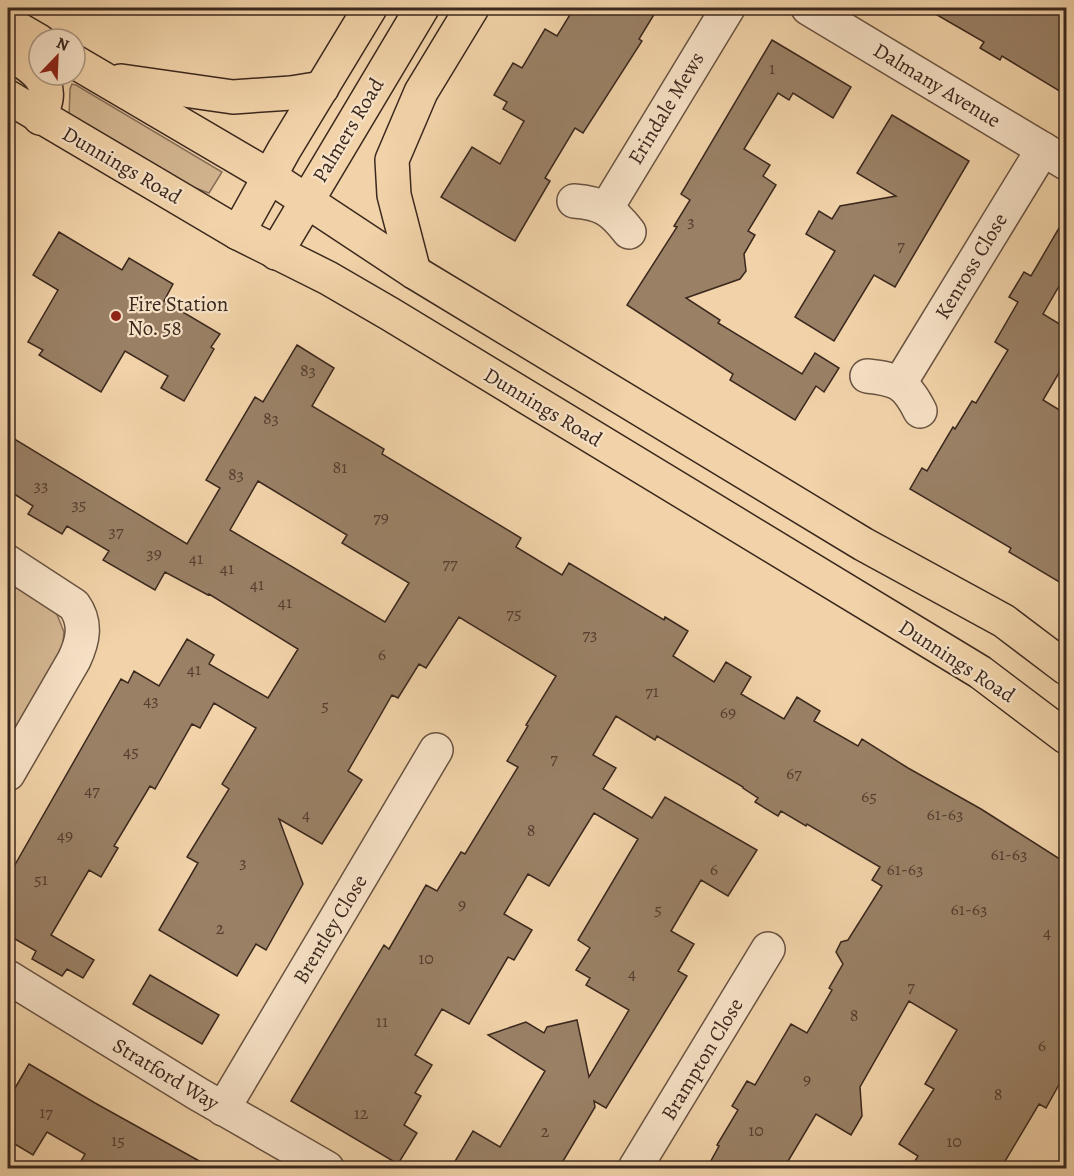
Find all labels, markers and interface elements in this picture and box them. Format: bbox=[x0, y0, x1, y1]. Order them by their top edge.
north arrow bbox=[27, 27, 87, 87]
text: N bbox=[53, 32, 72, 57]
street label: Dalmany Avenue bbox=[868, 36, 1006, 134]
street label: Erindale Mews bbox=[621, 46, 711, 170]
house number: 1 bbox=[769, 56, 775, 80]
street label: Palmers Road bbox=[306, 72, 391, 187]
street label: Dunnings Road bbox=[57, 120, 187, 211]
street label: Kenross Close bbox=[928, 208, 1014, 324]
house number: 3 bbox=[687, 209, 695, 233]
house number: 7 bbox=[897, 233, 905, 257]
place label: Fire Station No. 58 bbox=[128, 290, 228, 342]
marker: Fire Station No. 58 bbox=[109, 309, 123, 323]
house number: 83 bbox=[300, 358, 316, 382]
street label: Dunnings Road bbox=[479, 361, 608, 454]
house number: 83 bbox=[263, 406, 279, 430]
house number: 81 bbox=[333, 455, 347, 479]
house number: 83 bbox=[228, 462, 244, 486]
house number: 33 bbox=[34, 473, 48, 497]
house number: 35 bbox=[71, 492, 87, 516]
house number: 79 bbox=[373, 505, 389, 529]
house number: 37 bbox=[108, 519, 124, 543]
house number: 39 bbox=[146, 541, 162, 565]
house number: 41 bbox=[189, 546, 203, 570]
house number: 77 bbox=[442, 551, 458, 575]
house number: 41 bbox=[220, 556, 234, 580]
house number: 41 bbox=[250, 572, 264, 596]
house number: 41 bbox=[278, 590, 292, 614]
house number: 75 bbox=[506, 601, 522, 625]
street label: Dunnings Road bbox=[893, 613, 1021, 709]
house number: 73 bbox=[582, 622, 598, 646]
house number: 6 bbox=[378, 642, 386, 666]
house number: 41 bbox=[187, 657, 201, 681]
house number: 71 bbox=[645, 679, 659, 703]
house number: 43 bbox=[143, 688, 159, 712]
house number: 5 bbox=[321, 693, 329, 717]
house number: 69 bbox=[720, 700, 736, 724]
house number: 45 bbox=[123, 739, 139, 763]
house number: 7 bbox=[550, 746, 558, 770]
house number: 67 bbox=[786, 761, 802, 785]
house number: 47 bbox=[84, 778, 100, 802]
house number: 65 bbox=[861, 784, 877, 808]
house number: 4 bbox=[302, 802, 310, 826]
house number: 61-63 bbox=[926, 802, 964, 826]
house number: 8 bbox=[527, 818, 535, 842]
house number: 49 bbox=[57, 823, 73, 847]
house number: 61-63 bbox=[990, 842, 1028, 866]
house number: 3 bbox=[239, 850, 247, 874]
house number: 6 bbox=[710, 857, 718, 881]
house number: 61-63 bbox=[886, 857, 924, 881]
house number: 51 bbox=[34, 867, 48, 891]
street label: Brentley Close bbox=[286, 869, 374, 989]
house number: 9 bbox=[458, 892, 466, 916]
house number: 5 bbox=[654, 897, 662, 921]
house number: 61-63 bbox=[950, 897, 988, 921]
house number: 2 bbox=[216, 916, 225, 940]
house number: 4 bbox=[1043, 920, 1051, 944]
house number: 10 bbox=[418, 946, 434, 970]
house number: 4 bbox=[628, 961, 636, 985]
house number: 7 bbox=[907, 974, 915, 998]
street label: Brampton Close bbox=[654, 993, 750, 1125]
house number: 8 bbox=[850, 1003, 858, 1027]
house number: 11 bbox=[376, 1009, 388, 1033]
street label: Stratford Way bbox=[108, 1031, 225, 1117]
house number: 6 bbox=[1038, 1033, 1046, 1057]
house number: 9 bbox=[803, 1067, 811, 1091]
house number: 8 bbox=[994, 1082, 1002, 1106]
house number: 17 bbox=[39, 1100, 53, 1124]
house number: 12 bbox=[354, 1101, 369, 1125]
house number: 10 bbox=[748, 1118, 764, 1142]
house number: 2 bbox=[541, 1119, 550, 1143]
house number: 15 bbox=[111, 1128, 125, 1152]
house number: 10 bbox=[946, 1129, 962, 1153]

